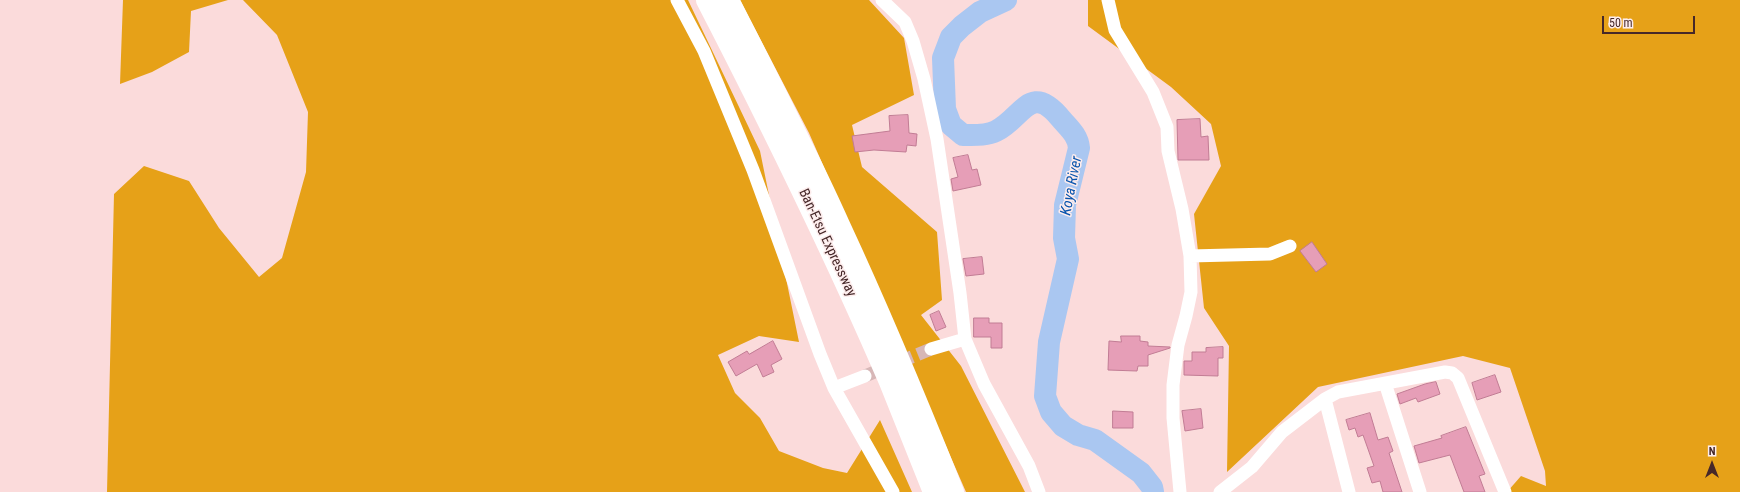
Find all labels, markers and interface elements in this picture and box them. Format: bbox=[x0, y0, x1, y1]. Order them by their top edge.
scale bar bbox=[1604, 8, 1697, 34]
text: 50 m bbox=[1609, 16, 1633, 30]
water label: Koya River bbox=[1057, 155, 1087, 217]
street label: Ban-Etsu Expressway bbox=[795, 186, 859, 300]
north arrow bbox=[1692, 444, 1732, 484]
text: N bbox=[1709, 445, 1715, 458]

